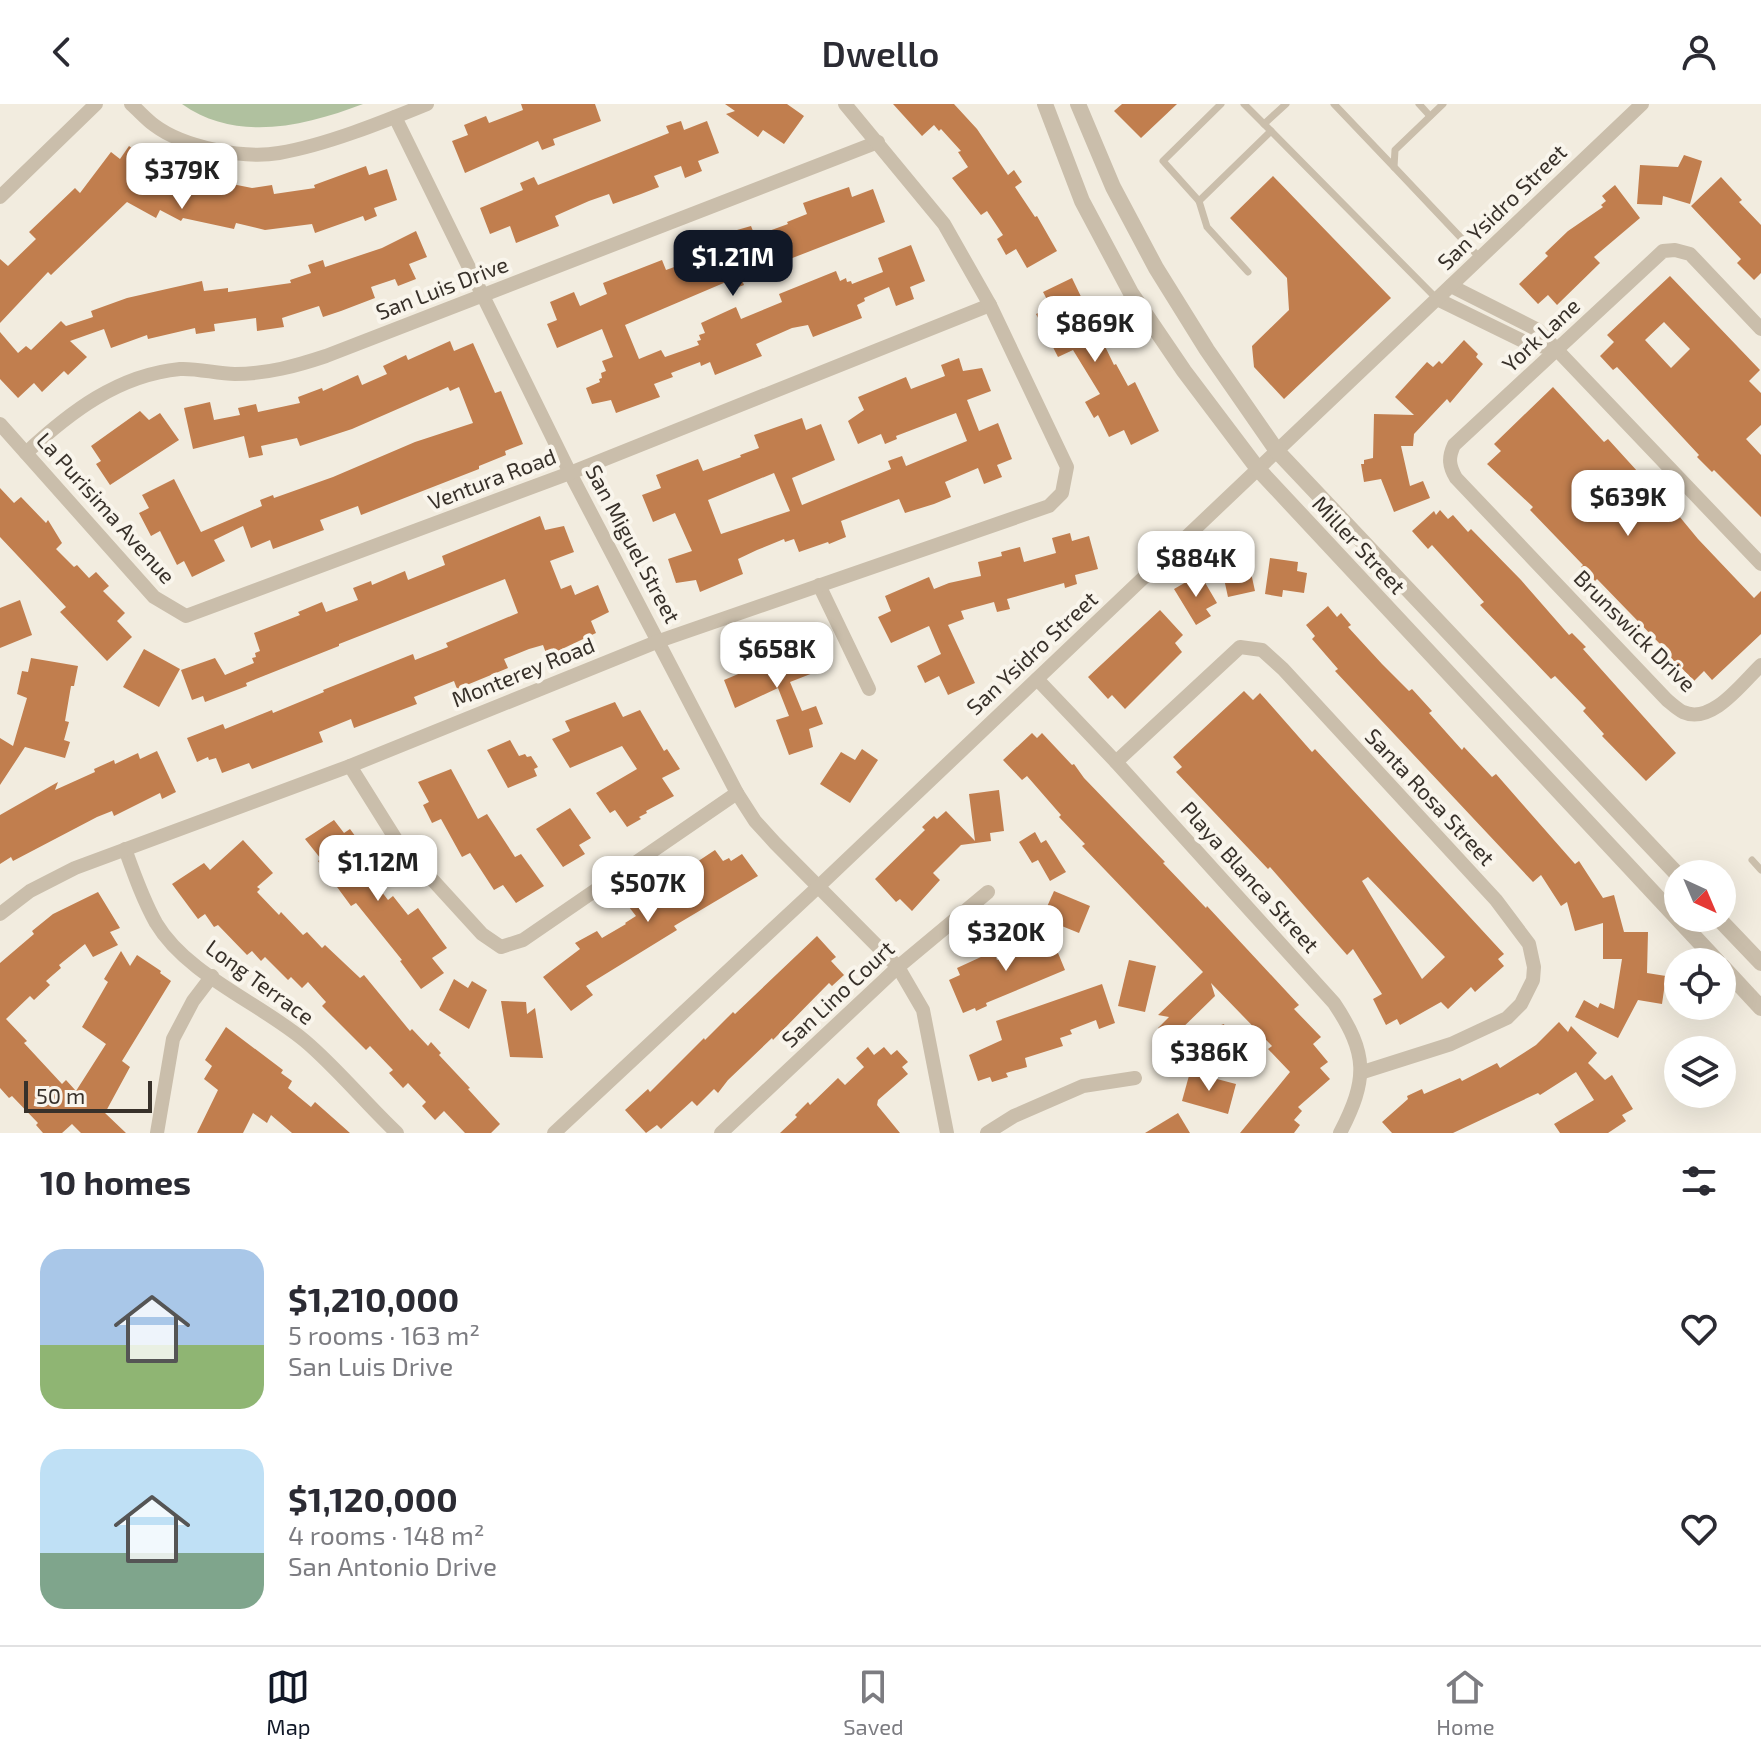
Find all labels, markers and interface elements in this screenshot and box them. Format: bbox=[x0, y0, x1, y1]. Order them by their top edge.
icon: back bbox=[40, 30, 84, 74]
icon: person bbox=[1677, 30, 1721, 74]
text: Dwello bbox=[822, 31, 939, 74]
street label: San Ysidro Street bbox=[1431, 138, 1571, 274]
pin: $379K bbox=[126, 143, 238, 211]
text: $379K bbox=[144, 153, 220, 184]
pin: $1.21M bbox=[668, 230, 798, 298]
text: $1.21M bbox=[692, 240, 774, 271]
street label: San Luis Drive bbox=[372, 250, 512, 324]
street label: York Lane bbox=[1496, 292, 1584, 377]
pin: $869K bbox=[1039, 296, 1151, 364]
text: $869K bbox=[1056, 306, 1134, 337]
street label: La Purisima Avenue bbox=[32, 426, 181, 588]
street label: Ventura Road bbox=[424, 442, 559, 514]
street label: San Miguel Street bbox=[581, 460, 687, 627]
pin: $639K bbox=[1572, 470, 1684, 538]
text: $639K bbox=[1590, 480, 1667, 511]
street label: Miller Street bbox=[1308, 490, 1412, 599]
pin: $884K bbox=[1140, 531, 1252, 599]
text: $884K bbox=[1156, 541, 1236, 572]
street label: Brunswick Drive bbox=[1569, 564, 1702, 697]
street label: San Ysidro Street bbox=[961, 585, 1102, 719]
pin: $658K bbox=[721, 622, 833, 690]
street label: Monterey Road bbox=[447, 631, 598, 712]
text: $658K bbox=[738, 632, 816, 663]
street label: Santa Rosa Street bbox=[1361, 722, 1501, 870]
street label: Playa Blanca Street bbox=[1176, 796, 1325, 957]
pin: $1.12M bbox=[313, 835, 443, 903]
text: $1.12M bbox=[337, 845, 419, 876]
pin: $507K bbox=[592, 856, 704, 924]
north arrow bbox=[1664, 860, 1736, 932]
map controls bbox=[1664, 860, 1736, 1108]
text: $507K bbox=[610, 866, 686, 897]
pin: $320K bbox=[950, 905, 1062, 973]
text: $320K bbox=[967, 915, 1045, 946]
street label: Long Terrace bbox=[201, 933, 320, 1029]
street label: San Lino Court bbox=[776, 935, 899, 1052]
button: locate bbox=[1664, 948, 1736, 1020]
pin: $386K bbox=[1153, 1025, 1265, 1093]
text: $386K bbox=[1170, 1035, 1248, 1066]
button: layers bbox=[1664, 1036, 1736, 1108]
scale bar bbox=[24, 1077, 152, 1113]
text: 50 m bbox=[36, 1082, 85, 1108]
icon: filters bbox=[1677, 1159, 1721, 1203]
text: 10 homes bbox=[40, 1161, 191, 1202]
text: $1,210,000 bbox=[288, 1278, 459, 1319]
icon: home bbox=[104, 1281, 200, 1377]
icon: heart bbox=[1677, 1307, 1721, 1351]
text: 5 rooms · 163 m² bbox=[288, 1319, 480, 1350]
text: San Luis Drive bbox=[288, 1350, 453, 1381]
text: $1,120,000 bbox=[288, 1478, 458, 1519]
icon: home bbox=[104, 1481, 200, 1577]
icon: heart bbox=[1677, 1507, 1721, 1551]
text: 4 rooms · 148 m² bbox=[288, 1519, 485, 1550]
text: San Antonio Drive bbox=[288, 1550, 497, 1581]
tab: Map bbox=[266, 1665, 311, 1739]
tab: Saved bbox=[843, 1665, 904, 1739]
tab: Home bbox=[1436, 1665, 1495, 1739]

